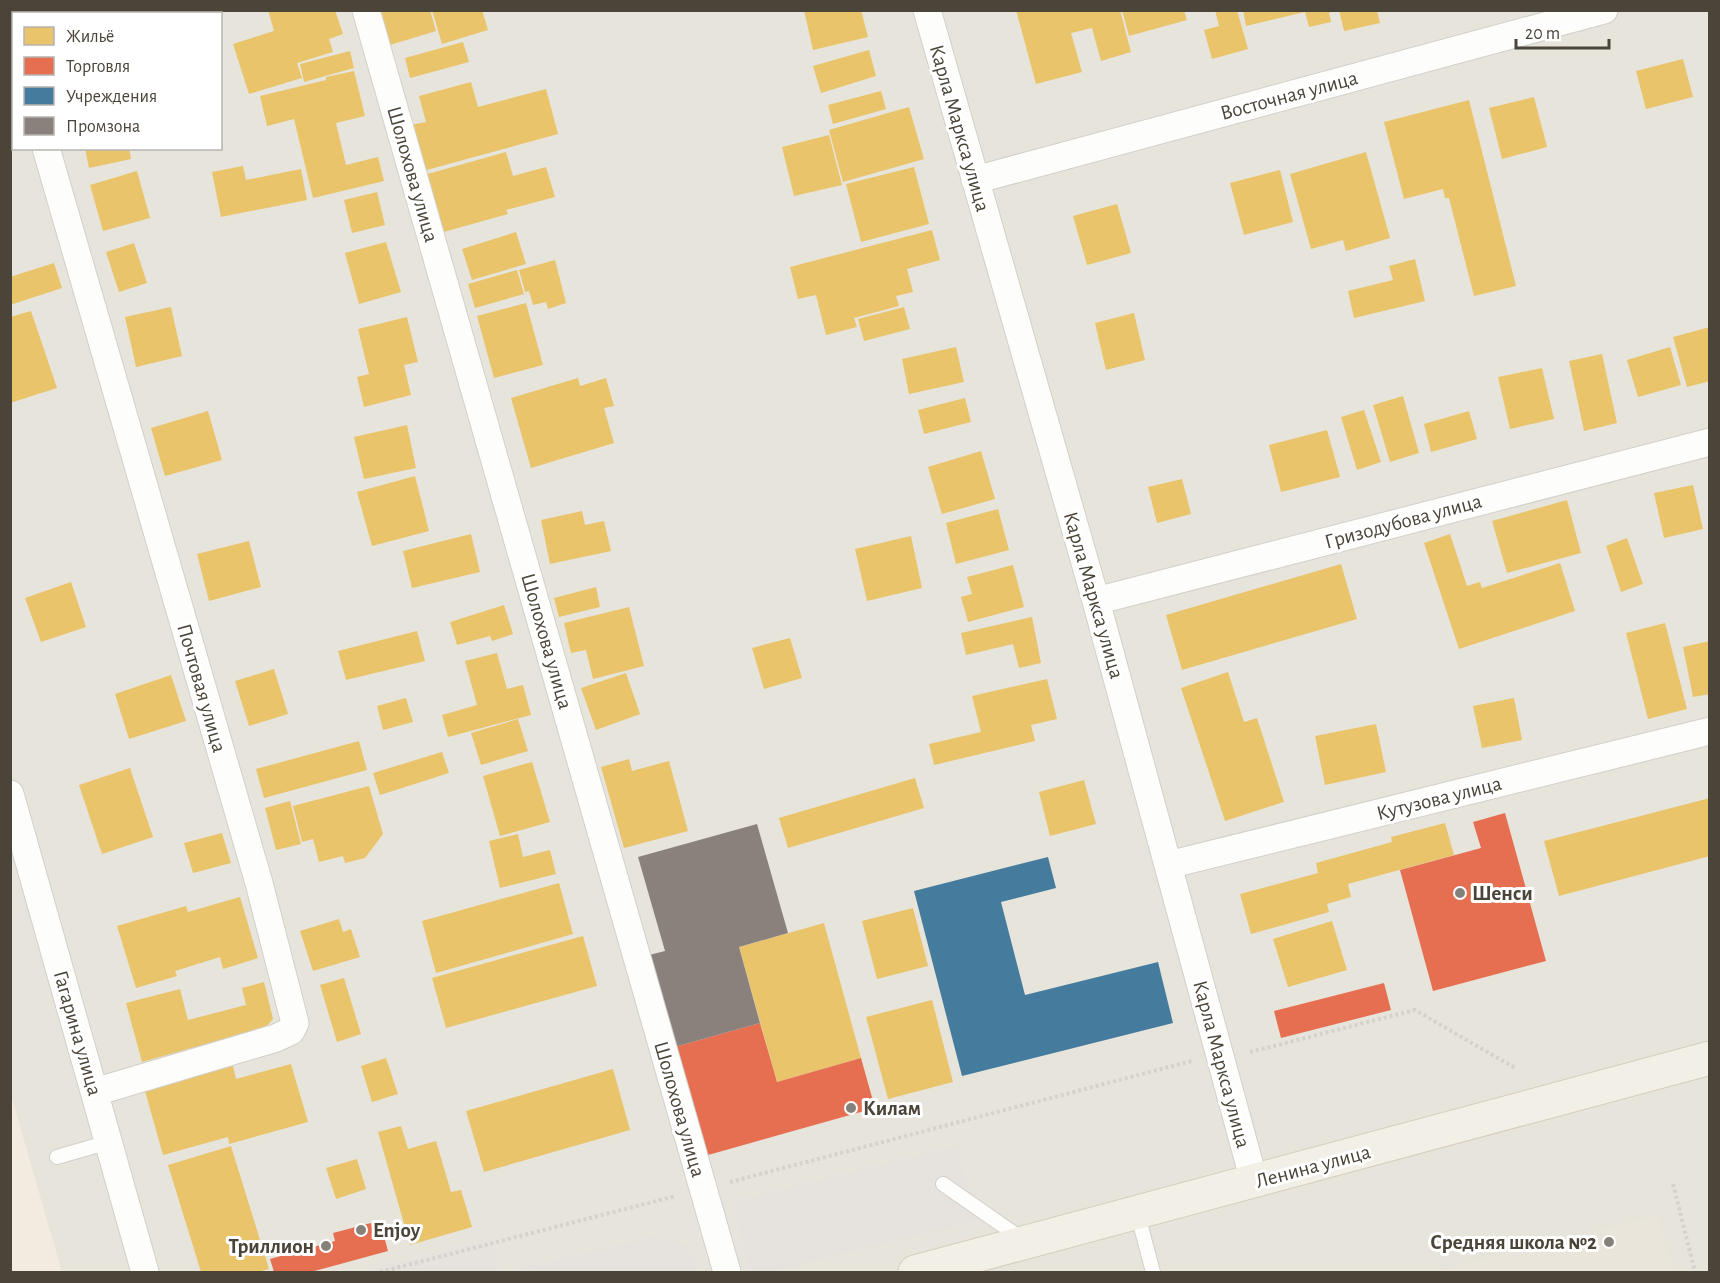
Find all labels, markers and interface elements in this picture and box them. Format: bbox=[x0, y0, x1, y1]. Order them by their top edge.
legend bbox=[12, 12, 222, 150]
scale bar bbox=[1516, 12, 1609, 50]
text: 20 m bbox=[1525, 25, 1560, 43]
text: Жильё bbox=[66, 28, 114, 46]
street label: Карла Маркса улица bbox=[926, 42, 994, 214]
text: Торговля bbox=[66, 58, 130, 76]
street label: Восточная улица bbox=[1218, 67, 1360, 124]
text: Учреждения bbox=[66, 88, 157, 106]
street label: Шолохова улица bbox=[383, 104, 442, 245]
text: Промзона bbox=[66, 118, 140, 136]
street label: Гризодубова улица bbox=[1322, 490, 1484, 553]
street label: Карла Маркса улица bbox=[1060, 509, 1128, 681]
street label: Шолохова улица bbox=[517, 571, 576, 712]
street label: Почтовая улица bbox=[173, 621, 230, 755]
street label: Кутузова улица bbox=[1374, 773, 1504, 824]
place label: Шенси bbox=[1472, 883, 1533, 904]
marker: Шенси bbox=[1453, 886, 1467, 900]
street label: Гагарина улица bbox=[50, 968, 106, 1098]
street label: Карла Маркса улица bbox=[1189, 978, 1254, 1151]
street label: Шолохова улица bbox=[650, 1039, 709, 1180]
place label: Килам bbox=[863, 1098, 921, 1119]
marker: Килам bbox=[844, 1101, 858, 1115]
street label: Ленина улица bbox=[1253, 1141, 1373, 1192]
place label: Enjoy bbox=[373, 1220, 421, 1241]
marker: Enjoy bbox=[354, 1223, 368, 1237]
place label: Средняя школа №2 bbox=[1430, 1232, 1597, 1253]
marker: Средняя школа №2 bbox=[1602, 1235, 1616, 1249]
place label: Триллион bbox=[228, 1236, 314, 1257]
marker: Триллион bbox=[319, 1239, 333, 1253]

